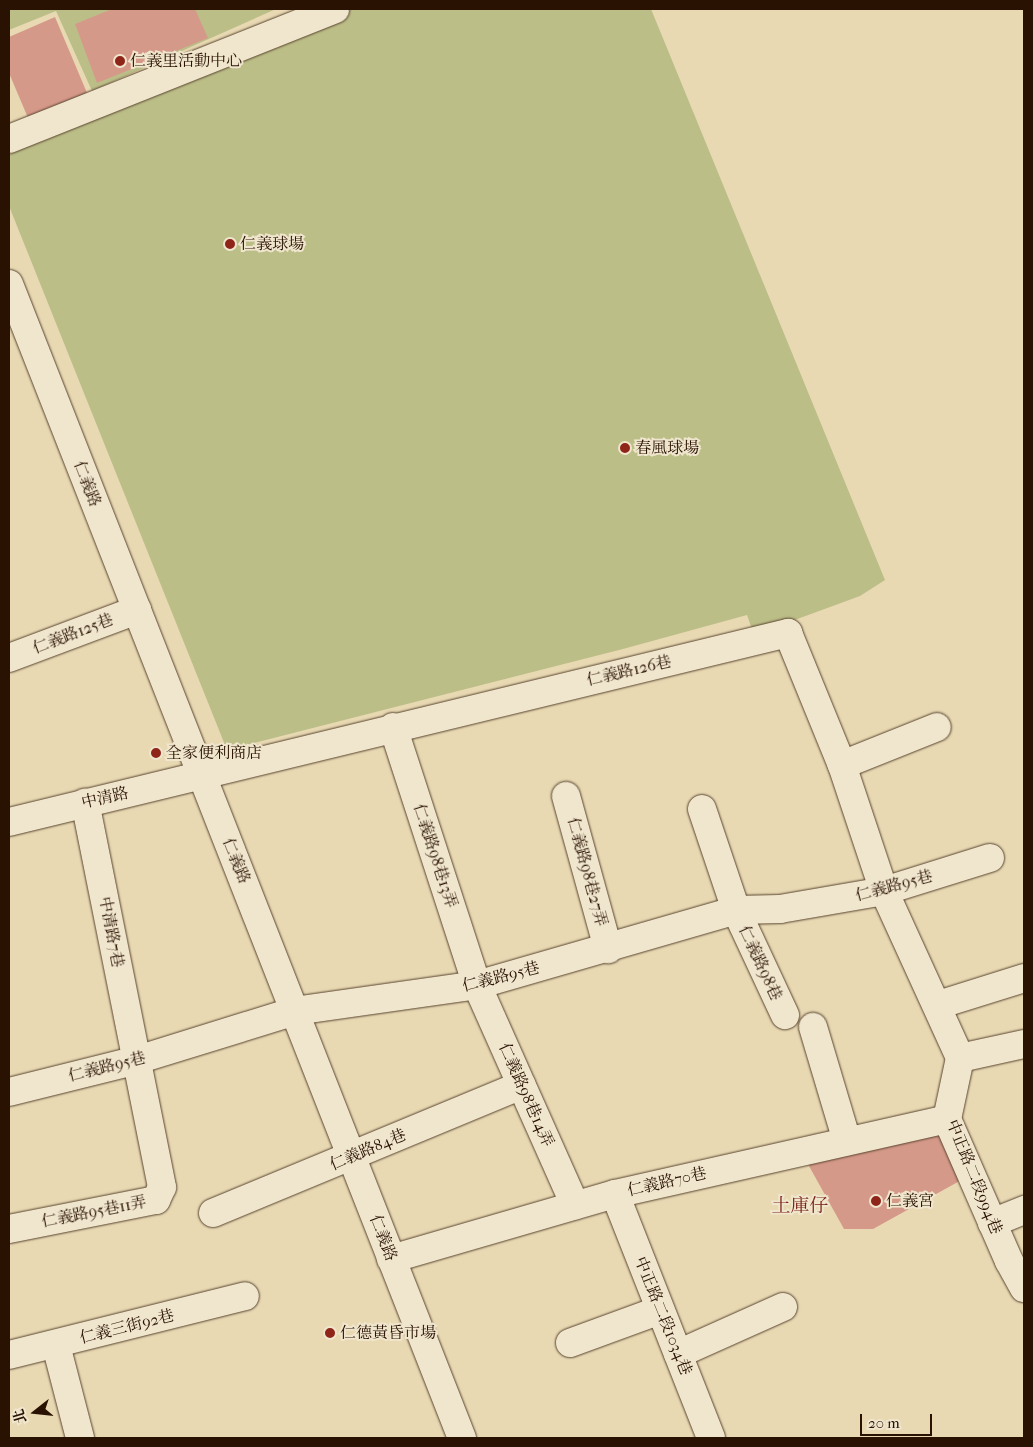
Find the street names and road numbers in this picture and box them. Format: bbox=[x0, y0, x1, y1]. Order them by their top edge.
street label: 仁義路 bbox=[69, 458, 105, 510]
street label: 仁義路125巷 bbox=[30, 610, 116, 658]
street label: 仁義路126巷 bbox=[585, 652, 673, 690]
street label: 中清路 bbox=[79, 783, 131, 813]
street label: 仁義路98巷13弄 bbox=[409, 801, 461, 911]
street label: 仁義路98巷27弄 bbox=[563, 815, 611, 929]
street label: 仁義路 bbox=[218, 835, 254, 887]
street label: 仁義路95巷 bbox=[853, 866, 935, 906]
street label: 中清路7巷 bbox=[95, 895, 127, 969]
street label: 仁義路98巷 bbox=[734, 922, 786, 1004]
street label: 仁義路95巷 bbox=[460, 958, 542, 996]
street label: 仁義路98巷14弄 bbox=[495, 1040, 557, 1150]
street label: 仁義路95巷 bbox=[66, 1048, 148, 1086]
street label: 中正路二段994巷 bbox=[942, 1117, 1006, 1237]
street label: 仁義路84巷 bbox=[327, 1125, 409, 1175]
street label: 仁義路70巷 bbox=[626, 1164, 708, 1200]
street label: 仁義路95巷11弄 bbox=[40, 1192, 148, 1232]
street label: 仁義路 bbox=[365, 1212, 401, 1264]
street label: 中正路二段1034巷 bbox=[630, 1254, 696, 1378]
street label: 仁義三街92巷 bbox=[78, 1306, 176, 1348]

